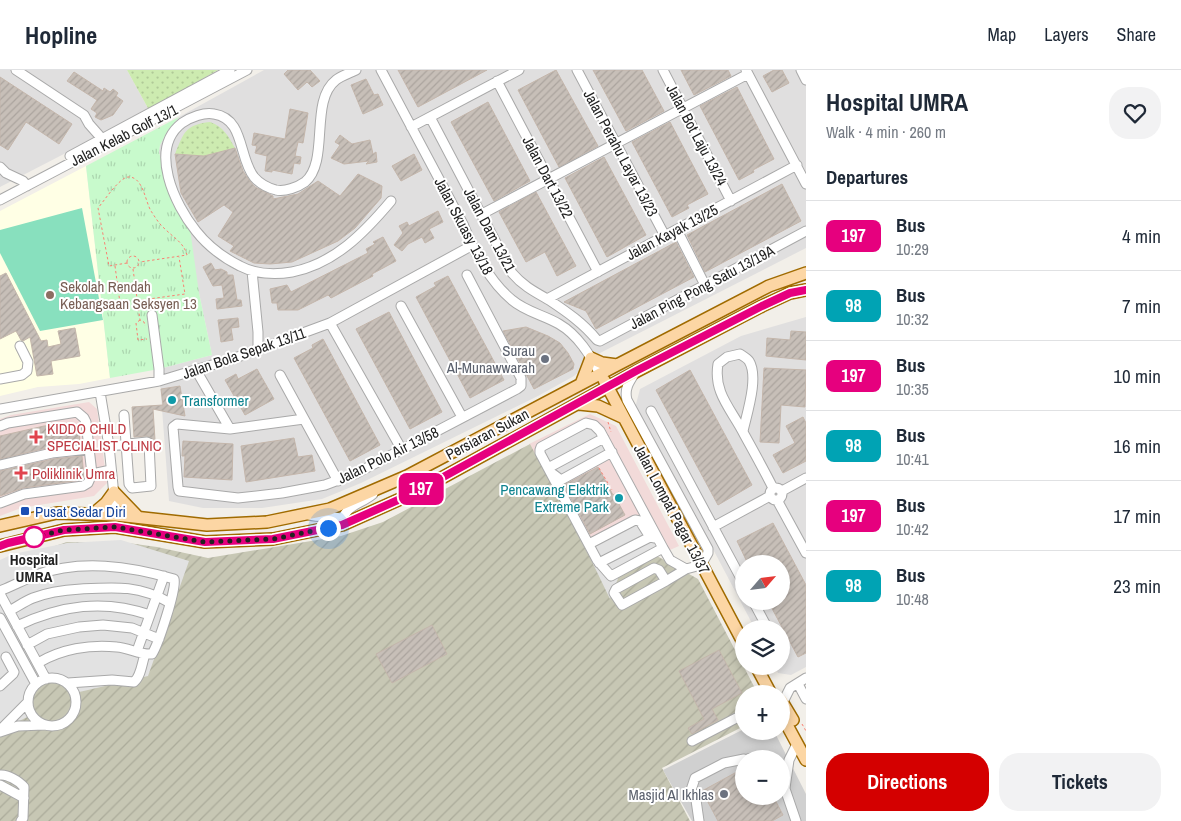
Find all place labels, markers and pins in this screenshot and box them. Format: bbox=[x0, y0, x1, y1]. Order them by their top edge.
place label: Sekolah Rendah Kebangsaan Seksyen 13 bbox=[60, 276, 197, 314]
marker: Sekolah Rendah Kebangsaan Seksyen 13 bbox=[44, 289, 56, 301]
place label: Surau Al-Munawwarah bbox=[446, 340, 535, 378]
marker: Surau Al-Munawwarah bbox=[539, 353, 551, 365]
place label: Transformer bbox=[182, 390, 249, 411]
marker: Transformer bbox=[166, 394, 178, 406]
place label: KIDDO CHILD SPECIALIST CLINIC bbox=[47, 418, 162, 456]
marker: KIDDO CHILD SPECIALIST CLINIC bbox=[29, 430, 43, 444]
place label: Poliklinik Umra bbox=[32, 463, 116, 484]
marker: Poliklinik Umra bbox=[14, 466, 28, 480]
place label: Pencawang Elektrik Extreme Park bbox=[500, 479, 610, 517]
marker: Pencawang Elektrik Extreme Park bbox=[613, 492, 625, 504]
place label: Pusat Sedar Diri bbox=[35, 501, 126, 522]
marker: Pusat Sedar Diri bbox=[19, 505, 31, 517]
marker: Hospital UMRA bbox=[23, 526, 45, 548]
place label: Hospital UMRA bbox=[10, 549, 58, 587]
place label: Masjid Al Ikhlas bbox=[629, 784, 714, 805]
marker: Masjid Al Ikhlas bbox=[718, 788, 730, 800]

